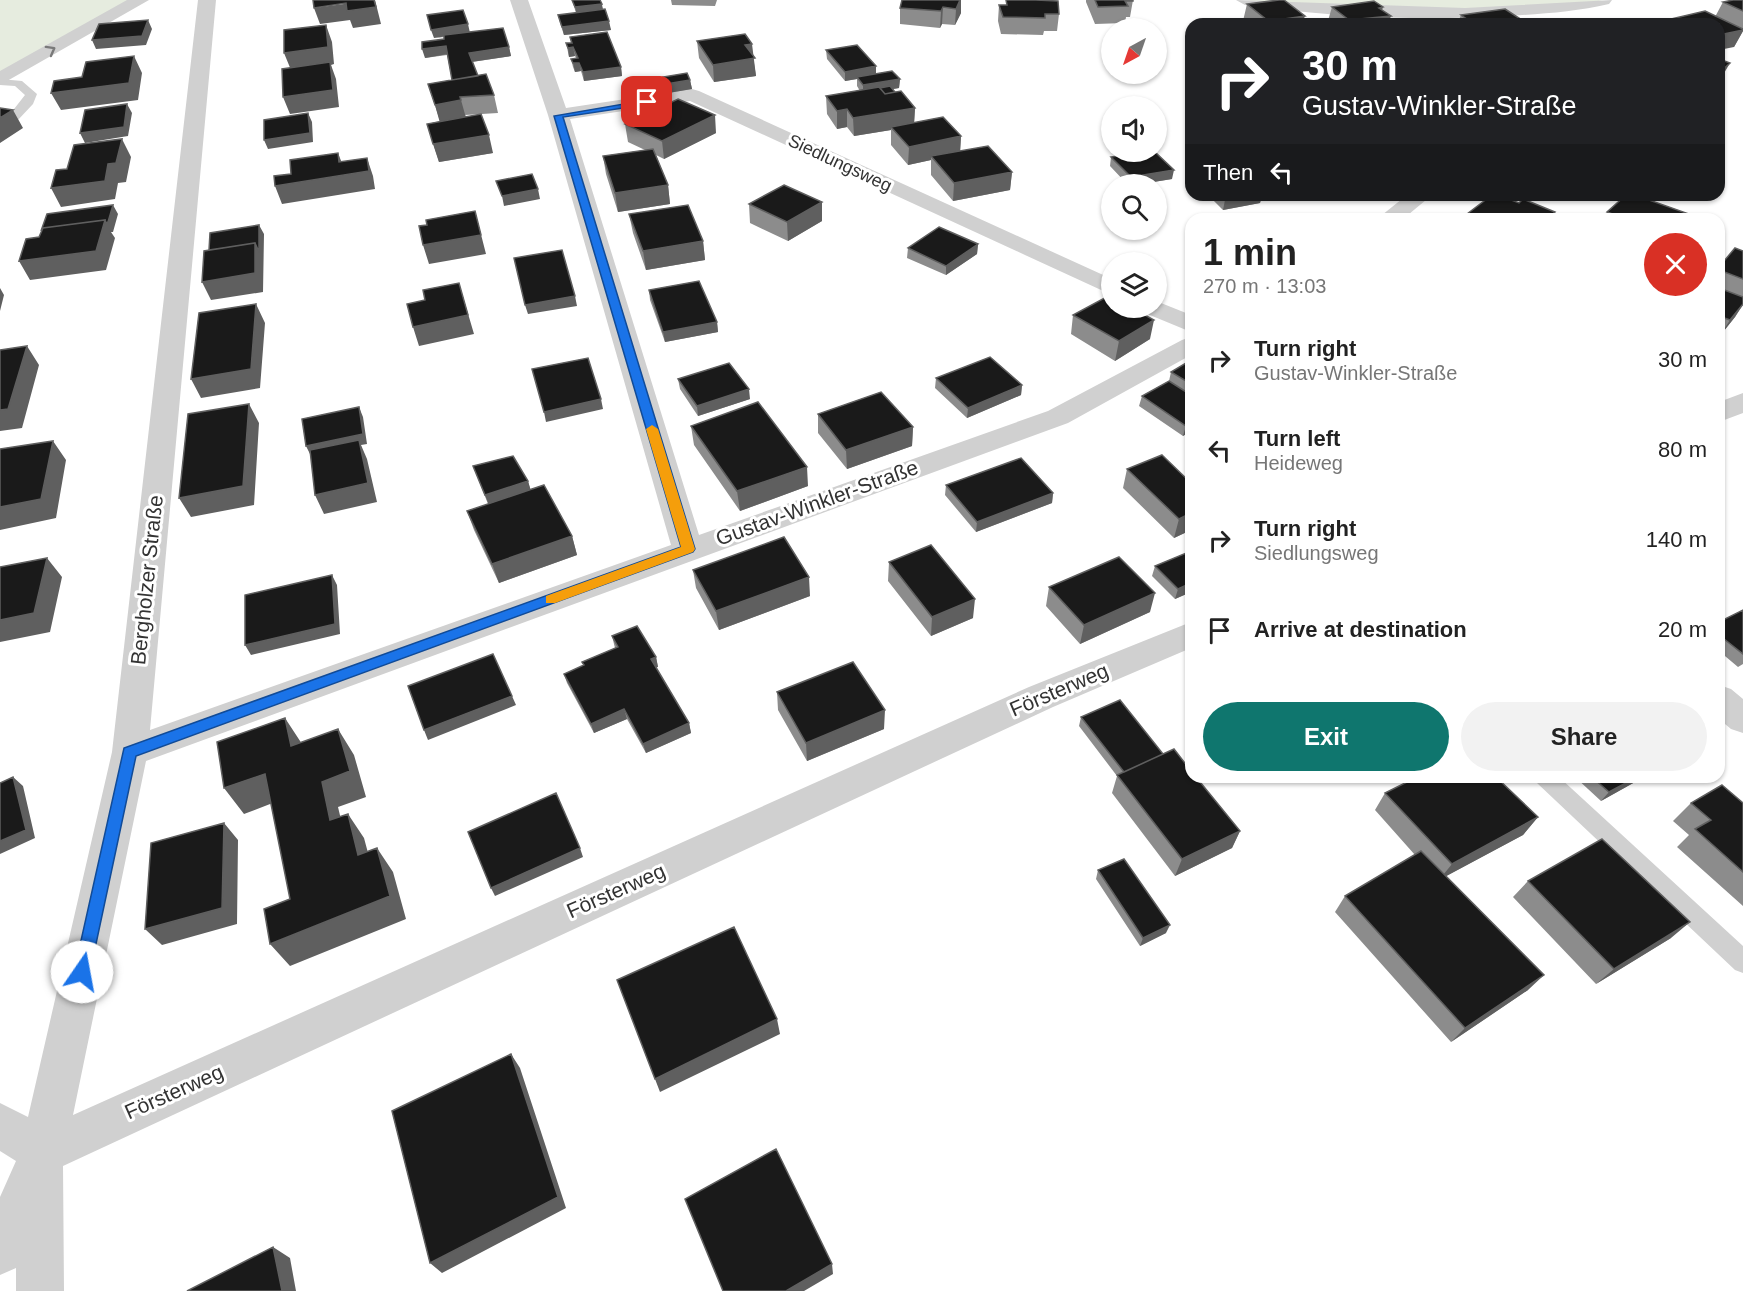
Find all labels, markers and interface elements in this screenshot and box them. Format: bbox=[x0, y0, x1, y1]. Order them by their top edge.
north arrow bbox=[1101, 18, 1167, 84]
map controls bbox=[1101, 18, 1167, 318]
icon: right bbox=[1203, 42, 1281, 120]
text: 30 m bbox=[1302, 42, 1398, 89]
one-way arrow bbox=[45, 46, 55, 58]
pin bbox=[621, 76, 672, 127]
icon: arrive bbox=[630, 85, 663, 118]
text: Gustav-Winkler-Straße bbox=[1302, 91, 1577, 121]
button: sound bbox=[1101, 96, 1167, 162]
street label: Siedlungsweg bbox=[785, 130, 895, 196]
icon: left bbox=[1265, 156, 1298, 189]
text: Then bbox=[1203, 160, 1253, 185]
button: search bbox=[1101, 174, 1167, 240]
text: 1 min bbox=[1203, 232, 1297, 273]
button: close bbox=[1644, 233, 1707, 296]
button: layers bbox=[1101, 252, 1167, 318]
text: 270 m · 13:03 bbox=[1203, 275, 1326, 297]
text: Turn right bbox=[1254, 336, 1356, 361]
icon: right bbox=[1203, 344, 1236, 377]
text: 30 m bbox=[1658, 347, 1707, 372]
text: Gustav-Winkler-Straße bbox=[1254, 362, 1457, 384]
text: Turn left bbox=[1254, 426, 1340, 451]
icon: left bbox=[1203, 434, 1236, 467]
text: 80 m bbox=[1658, 437, 1707, 462]
text: Heideweg bbox=[1254, 452, 1343, 474]
street label: Gustav-Winkler-Straße bbox=[713, 455, 921, 550]
street label: Bergholzer Straße bbox=[126, 494, 167, 666]
text: Turn right bbox=[1254, 516, 1356, 541]
icon: right bbox=[1203, 524, 1236, 557]
text: 140 m bbox=[1646, 527, 1707, 552]
text: Siedlungsweg bbox=[1254, 542, 1379, 564]
icon: arrive bbox=[1203, 614, 1236, 647]
text: Arrive at destination bbox=[1254, 617, 1467, 642]
text: 20 m bbox=[1658, 617, 1707, 642]
street label: Försterweg bbox=[1006, 658, 1112, 721]
button: Exit bbox=[1203, 702, 1449, 771]
button: Share bbox=[1461, 702, 1707, 771]
street label: Försterweg bbox=[563, 859, 668, 922]
position arrow bbox=[50, 940, 114, 1004]
street label: Försterweg bbox=[121, 1060, 226, 1123]

